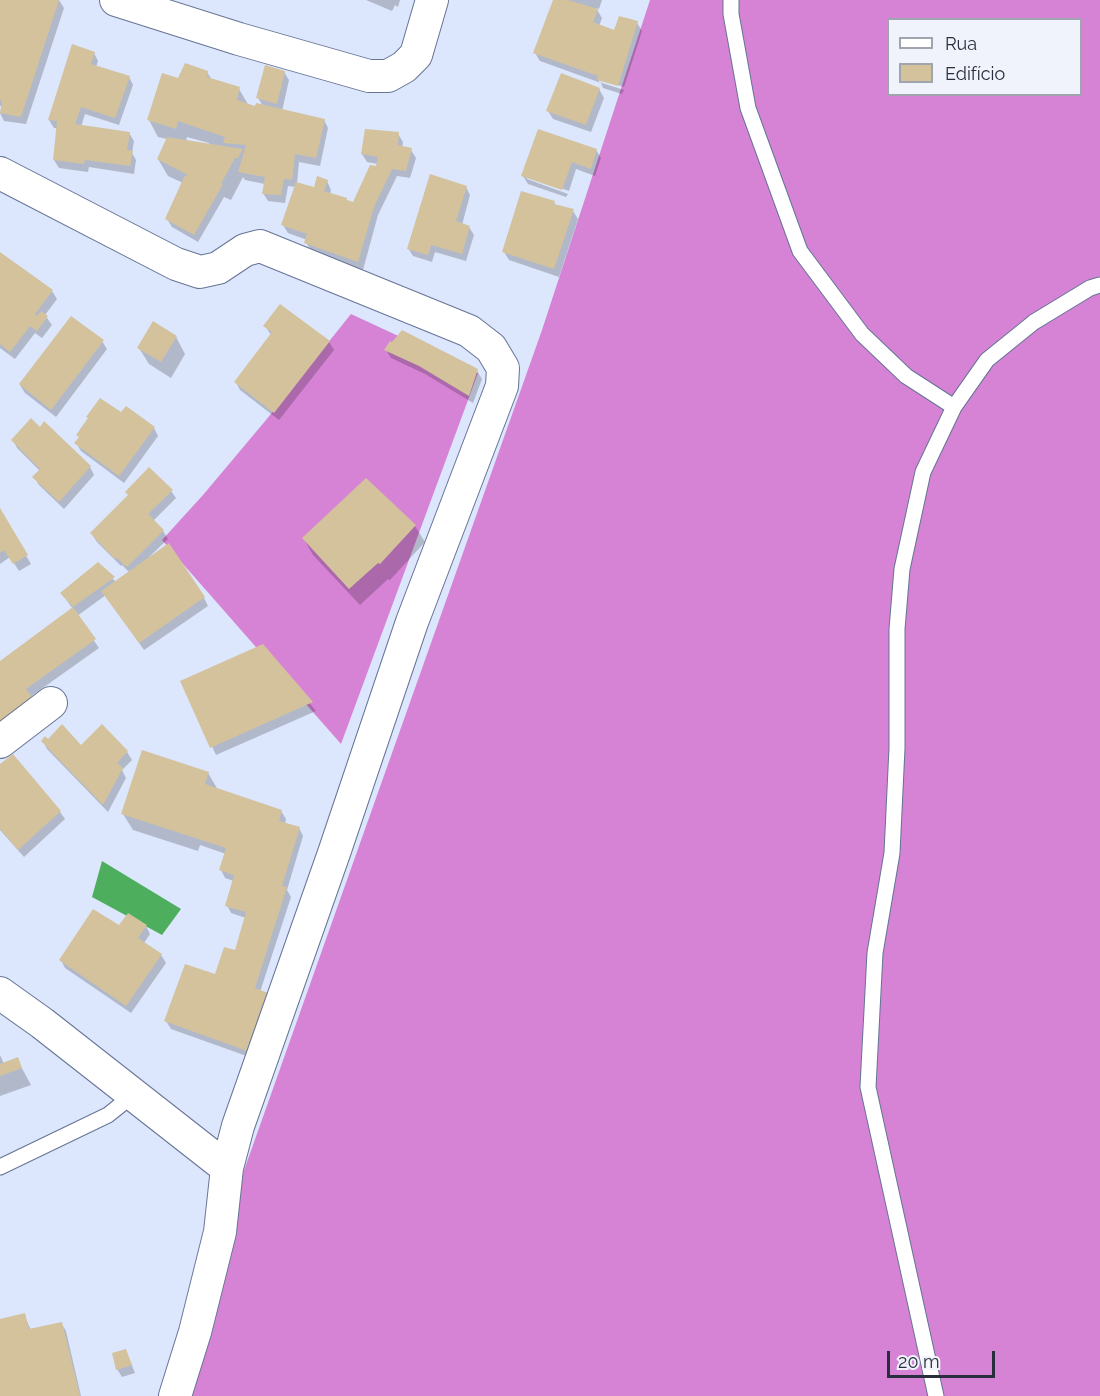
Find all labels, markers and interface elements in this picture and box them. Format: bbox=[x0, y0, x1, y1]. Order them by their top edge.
legend bbox=[887, 18, 1082, 96]
text: Rua bbox=[945, 33, 977, 54]
text: Edifício bbox=[945, 63, 1005, 84]
scale bar bbox=[890, 1339, 998, 1377]
text: 20 m bbox=[898, 1351, 940, 1372]

